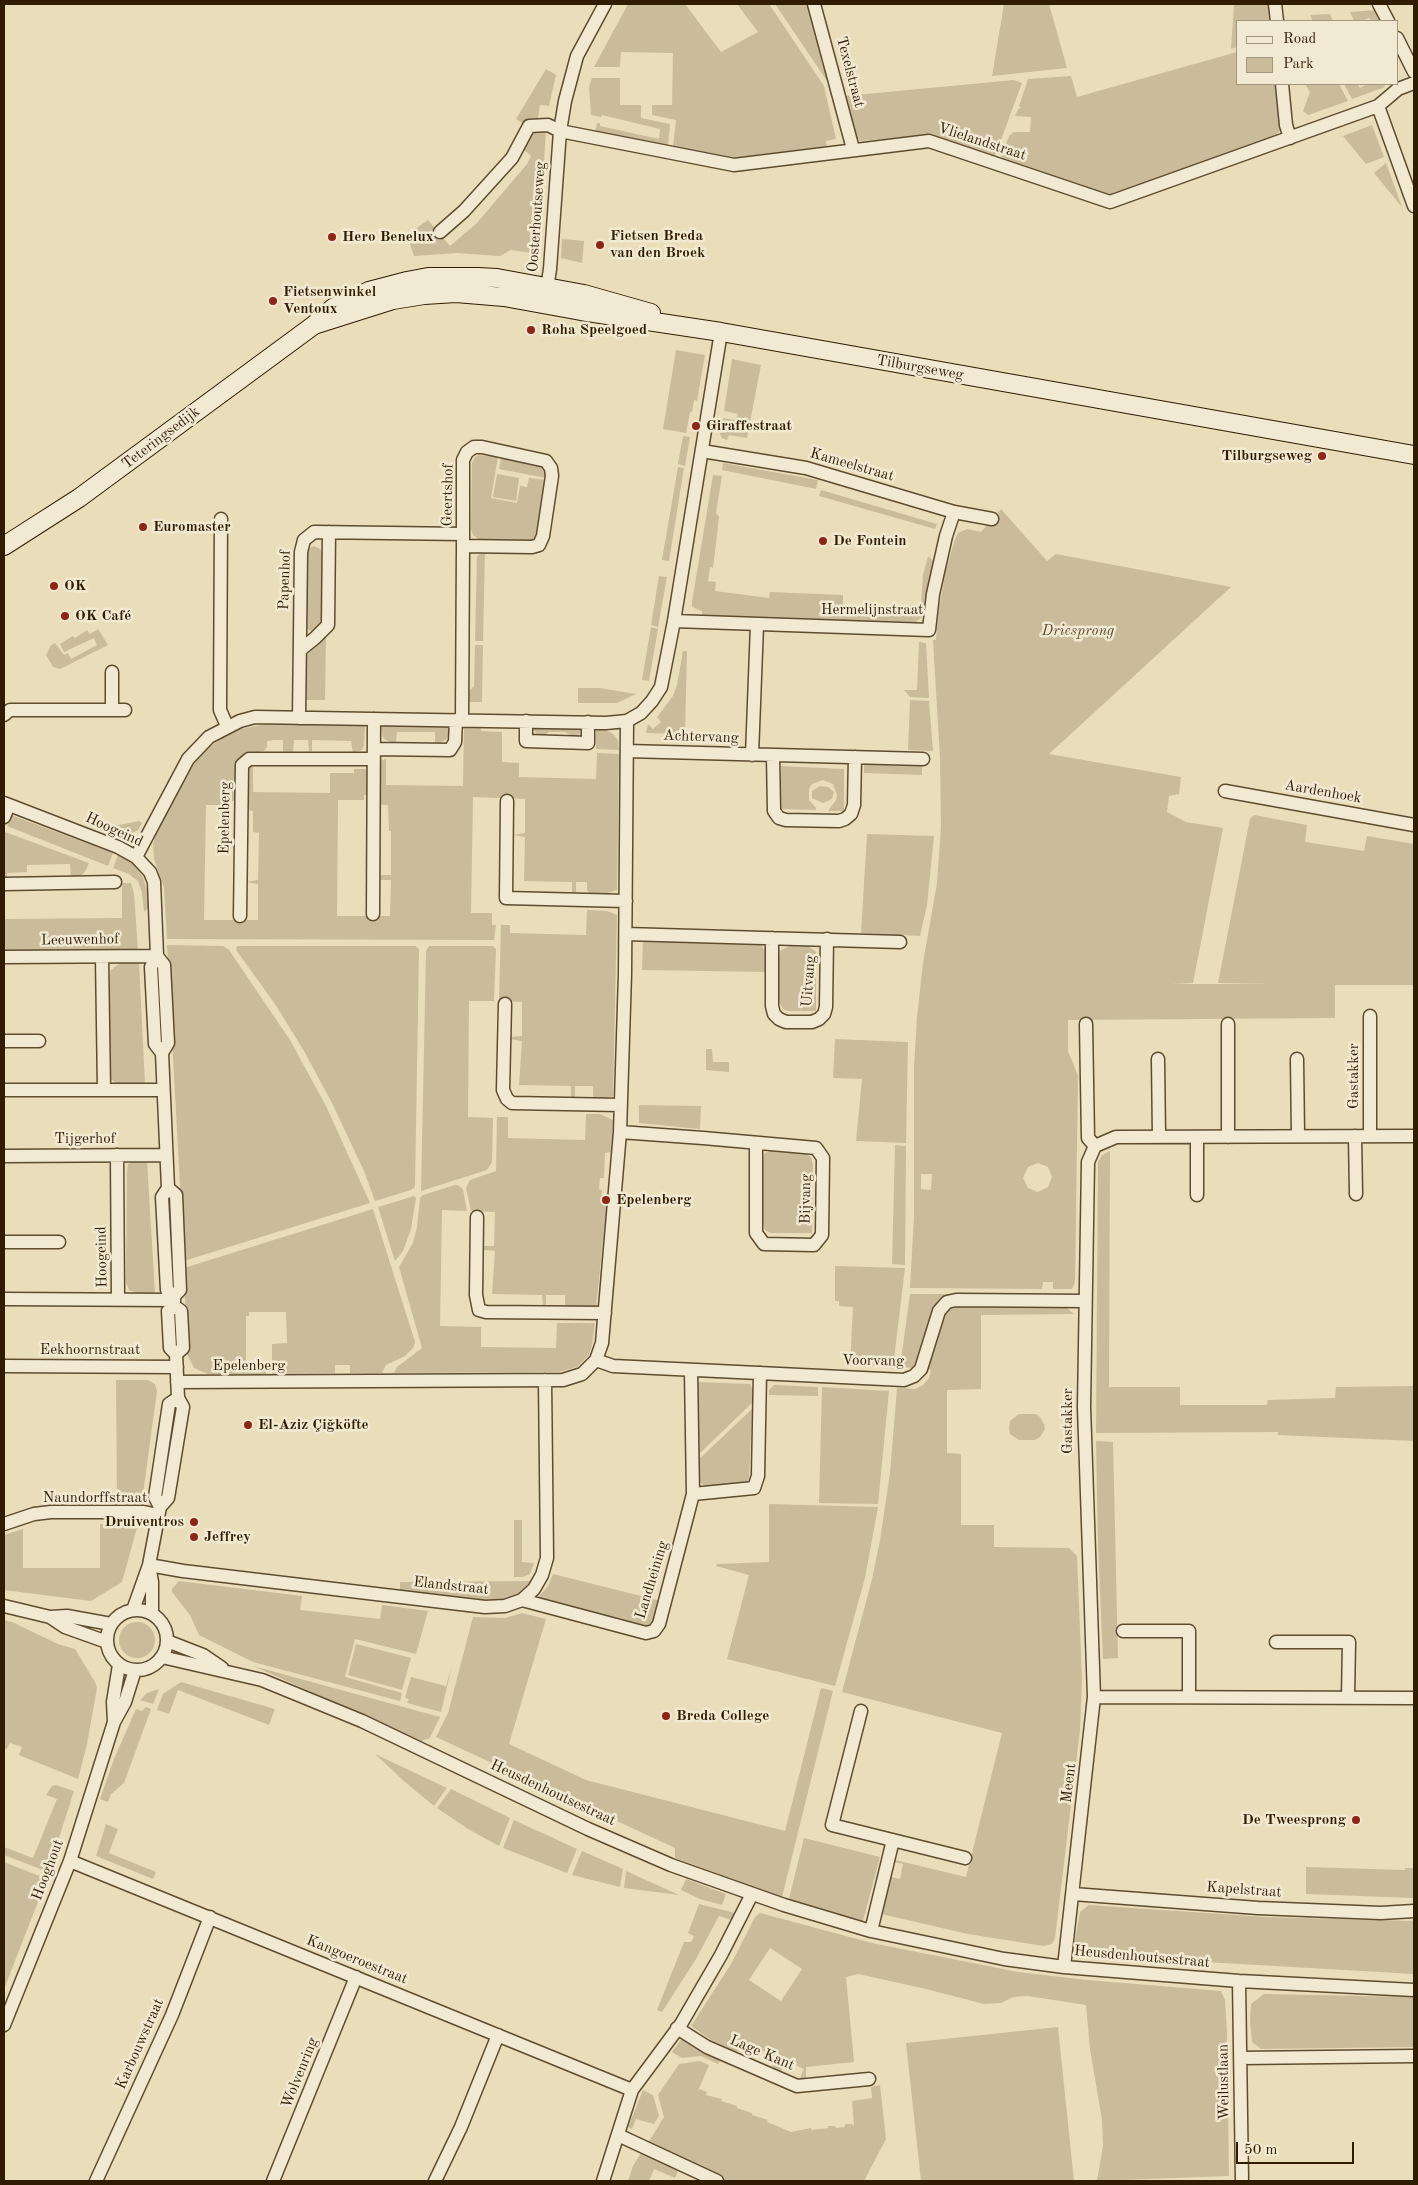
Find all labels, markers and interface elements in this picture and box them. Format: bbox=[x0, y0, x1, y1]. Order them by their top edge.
legend bbox=[1236, 20, 1398, 85]
text: Road bbox=[1283, 32, 1316, 47]
street label: Texelstraat bbox=[832, 34, 868, 110]
text: Park bbox=[1283, 57, 1314, 72]
street label: Vlielandstraat bbox=[935, 119, 1029, 165]
street label: Oosterhoutseweg bbox=[524, 161, 550, 273]
place label: Fietsen Breda van den Broek bbox=[610, 227, 705, 262]
place label: Hero Benelux bbox=[342, 228, 434, 246]
marker: Hero Benelux bbox=[326, 231, 338, 243]
marker: Fietsen Breda van den Broek bbox=[594, 239, 606, 251]
place label: Fietsenwinkel Ventoux bbox=[283, 283, 376, 318]
marker: Fietsenwinkel Ventoux bbox=[267, 295, 279, 307]
place label: Roha Speelgoed bbox=[541, 321, 647, 339]
marker: Roha Speelgoed bbox=[525, 324, 537, 336]
street label: Tilburgseweg bbox=[875, 351, 965, 385]
street label: Teteringsedijk bbox=[118, 403, 204, 473]
place label: Giraffestraat bbox=[706, 417, 792, 435]
marker: Giraffestraat bbox=[690, 420, 702, 432]
street label: Kameelstraat bbox=[808, 444, 896, 486]
place label: Tilburgseweg bbox=[1221, 447, 1312, 465]
marker: Tilburgseweg bbox=[1316, 450, 1328, 462]
street label: Geertshof bbox=[438, 463, 458, 527]
place label: Euromaster bbox=[153, 518, 231, 536]
marker: Euromaster bbox=[137, 521, 149, 533]
place label: De Fontein bbox=[833, 532, 907, 550]
marker: De Fontein bbox=[817, 535, 829, 547]
street label: Papenhof bbox=[275, 550, 295, 610]
place label: OK bbox=[64, 577, 86, 595]
marker: OK bbox=[48, 580, 60, 592]
street label: Hermelijnstraat bbox=[821, 601, 923, 619]
place label: OK Café bbox=[75, 607, 131, 625]
marker: OK Café bbox=[59, 610, 71, 622]
park label: Driesprong bbox=[1042, 622, 1114, 640]
street label: Achtervang bbox=[663, 727, 739, 747]
street label: Aardenhoek bbox=[1283, 776, 1363, 808]
street label: Epelenberg bbox=[215, 781, 235, 855]
street label: Hoogeind bbox=[82, 809, 146, 851]
street label: Leeuwenhof bbox=[41, 930, 119, 950]
street label: Uitvang bbox=[798, 954, 820, 1008]
street label: Gastakker bbox=[1345, 1043, 1363, 1109]
street label: Tijgerhof bbox=[54, 1130, 116, 1148]
street label: Bijvang bbox=[797, 1174, 815, 1224]
place label: Epelenberg bbox=[616, 1191, 691, 1209]
marker: Epelenberg bbox=[600, 1194, 612, 1206]
street label: Hoogeind bbox=[92, 1226, 112, 1288]
street label: Eekhoornstraat bbox=[40, 1341, 140, 1359]
street label: Voorvang bbox=[842, 1351, 904, 1371]
street label: Epelenberg bbox=[213, 1357, 285, 1375]
street label: Gastakker bbox=[1059, 1388, 1077, 1454]
place label: El-Aziz Çiğköfte bbox=[258, 1416, 369, 1434]
marker: El-Aziz Çiğköfte bbox=[242, 1419, 254, 1431]
street label: Naundorffstraat bbox=[43, 1489, 147, 1507]
place label: Druiventros bbox=[105, 1513, 184, 1531]
marker: Druiventros bbox=[188, 1516, 200, 1528]
place label: Jeffrey bbox=[204, 1528, 251, 1546]
marker: Jeffrey bbox=[188, 1531, 200, 1543]
street label: Landheining bbox=[632, 1539, 672, 1621]
street label: Elandstraat bbox=[412, 1573, 490, 1599]
place label: Breda College bbox=[676, 1707, 769, 1725]
marker: Breda College bbox=[660, 1710, 672, 1722]
street label: Heusdenhoutsestraat bbox=[487, 1756, 619, 1830]
street label: Meent bbox=[1058, 1762, 1080, 1804]
place label: De Tweesprong bbox=[1242, 1811, 1346, 1829]
marker: De Tweesprong bbox=[1350, 1814, 1362, 1826]
street label: Hooghout bbox=[28, 1837, 68, 1903]
street label: Kapelstraat bbox=[1206, 1878, 1282, 1902]
street label: Kangoeroestraat bbox=[304, 1931, 410, 1989]
street label: Heusdenhoutsestraat bbox=[1073, 1942, 1211, 1972]
street label: Karbouwstraat bbox=[112, 1996, 168, 2092]
street label: Lage Kant bbox=[727, 2031, 797, 2075]
street label: Wolvenring bbox=[278, 2035, 322, 2111]
street label: Weilustlaan bbox=[1214, 2044, 1234, 2120]
scale bar bbox=[1238, 2132, 1356, 2164]
text: 50 m bbox=[1244, 2143, 1278, 2158]

